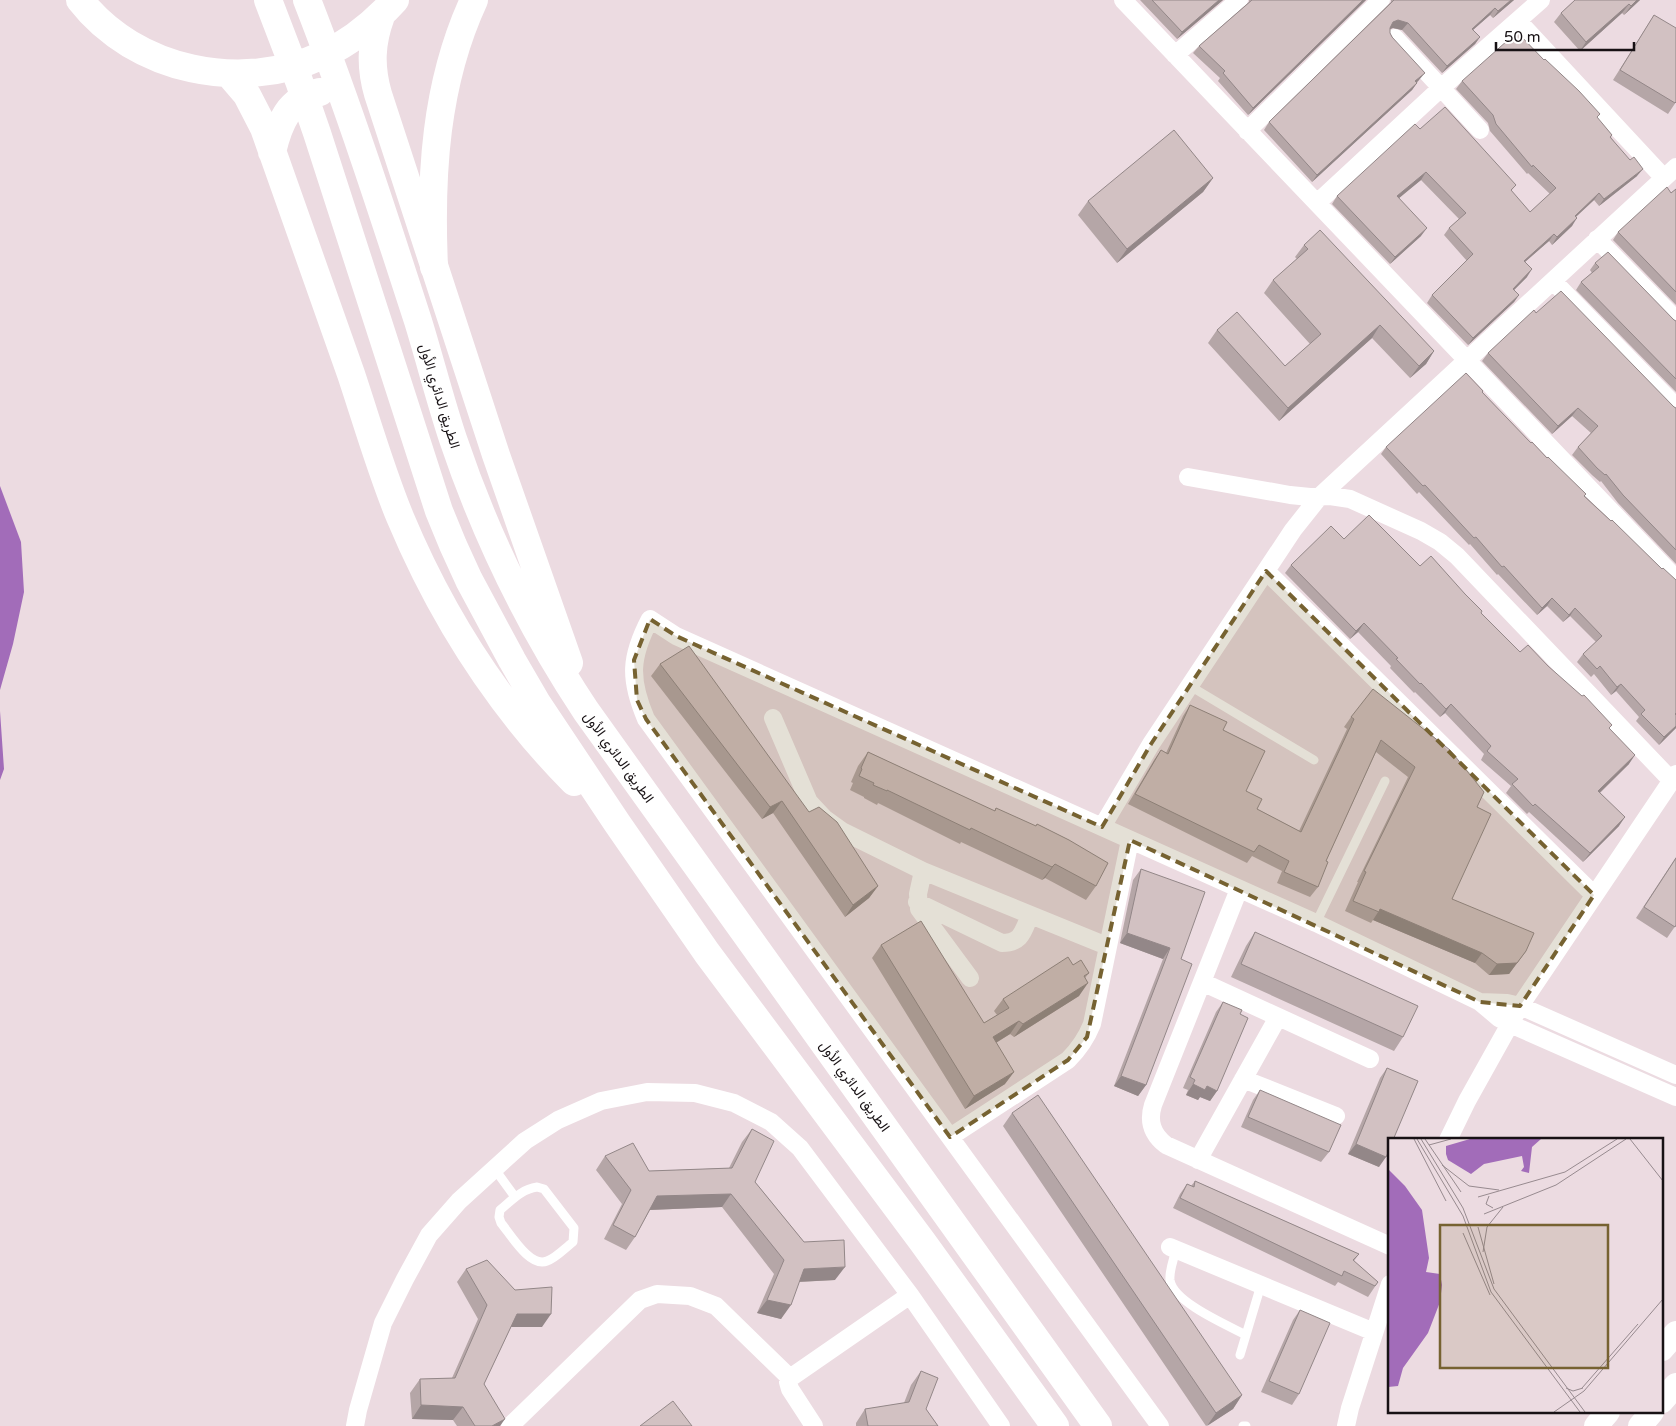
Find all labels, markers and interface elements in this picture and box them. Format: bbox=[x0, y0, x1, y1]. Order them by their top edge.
scale bar bbox=[1496, 20, 1634, 52]
text: 50 m bbox=[1504, 28, 1541, 46]
street label: الطريق الدائري الأول bbox=[413, 342, 464, 451]
street label: الطريق الدائري الأول bbox=[577, 708, 657, 808]
street label: الطريق الدائري الأول bbox=[813, 1037, 893, 1137]
inset map bbox=[1388, 1138, 1664, 1414]

